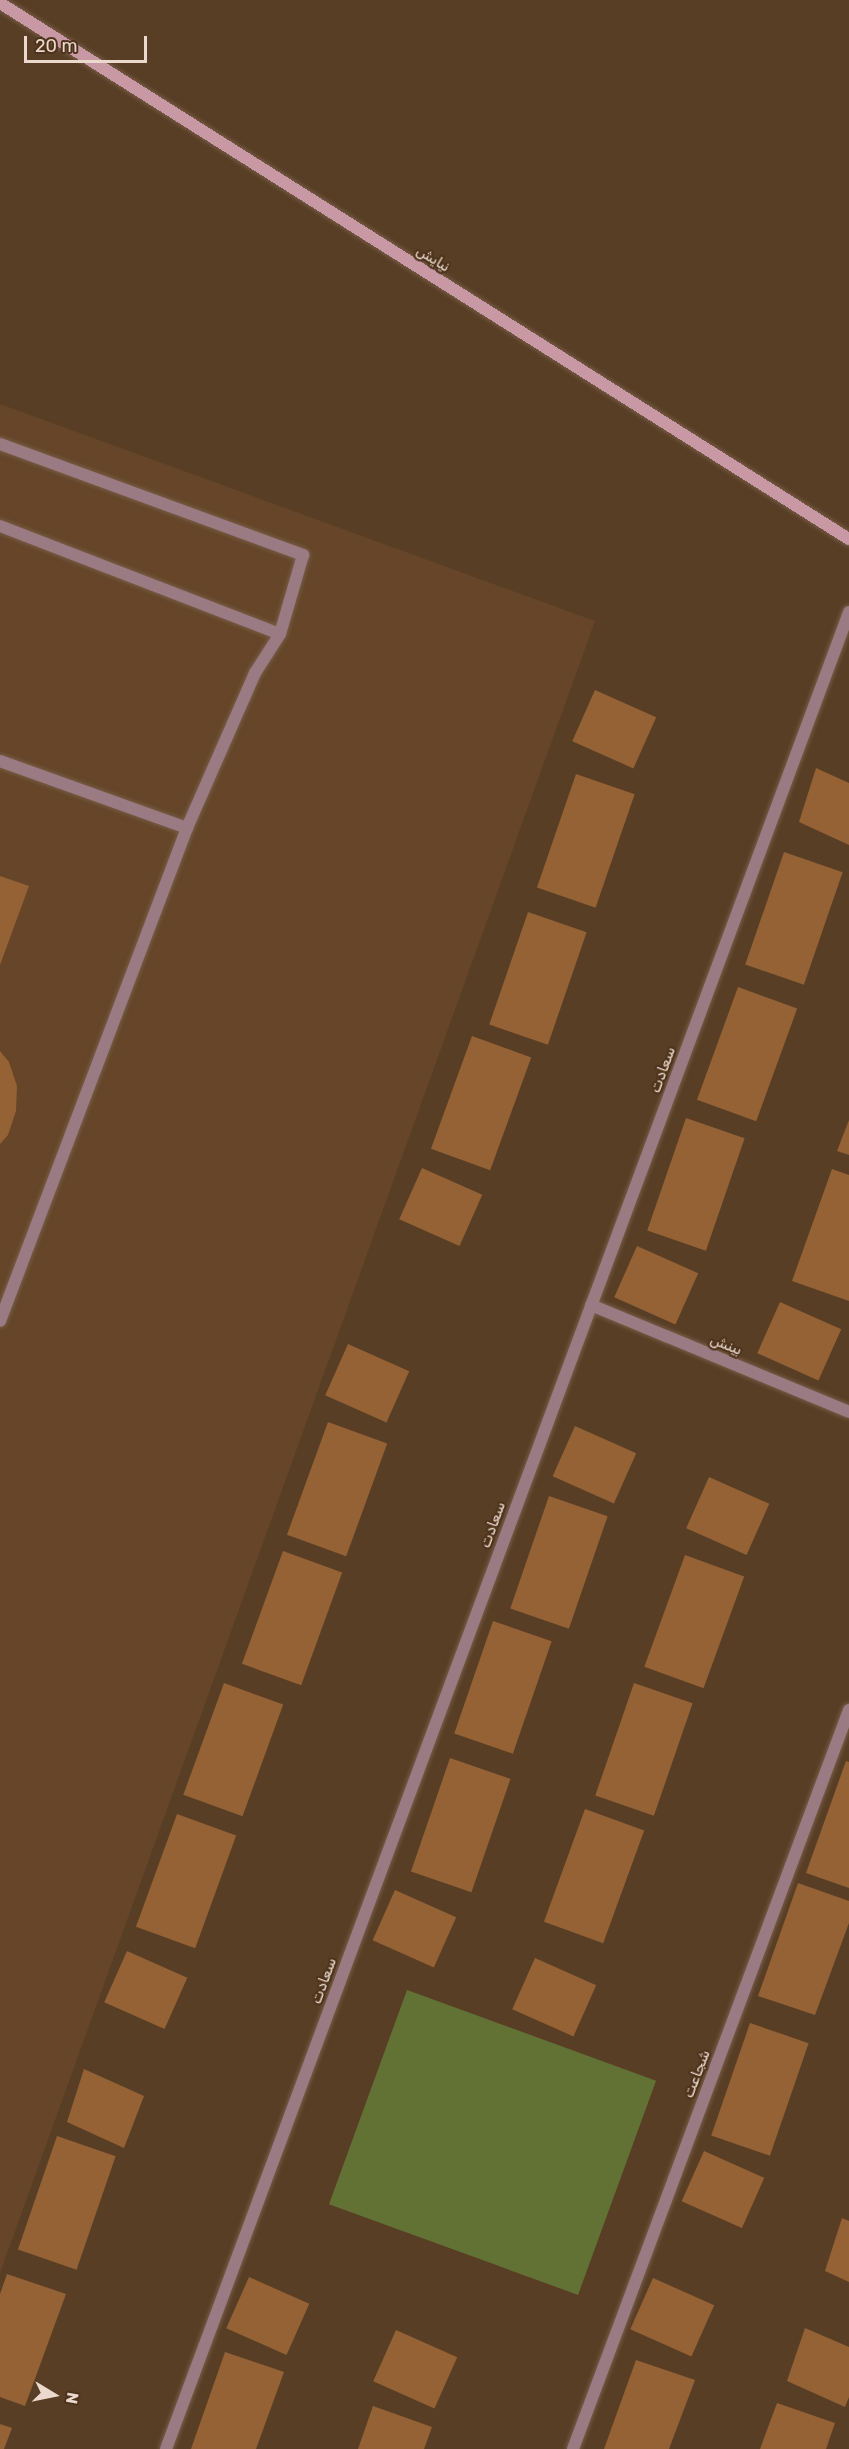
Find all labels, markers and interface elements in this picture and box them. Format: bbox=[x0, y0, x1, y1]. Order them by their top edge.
scale bar bbox=[27, 24, 150, 62]
text: 20 m bbox=[35, 35, 77, 57]
street label: نیایش bbox=[413, 242, 453, 276]
street label: سعادت bbox=[646, 1044, 680, 1096]
street label: بینش bbox=[707, 1331, 745, 1359]
street label: سعادت bbox=[476, 1499, 510, 1551]
street label: سعادت bbox=[307, 1955, 341, 2007]
street label: شجاعت bbox=[680, 2047, 714, 2101]
north arrow bbox=[24, 2365, 84, 2425]
text: N bbox=[62, 2391, 83, 2406]

